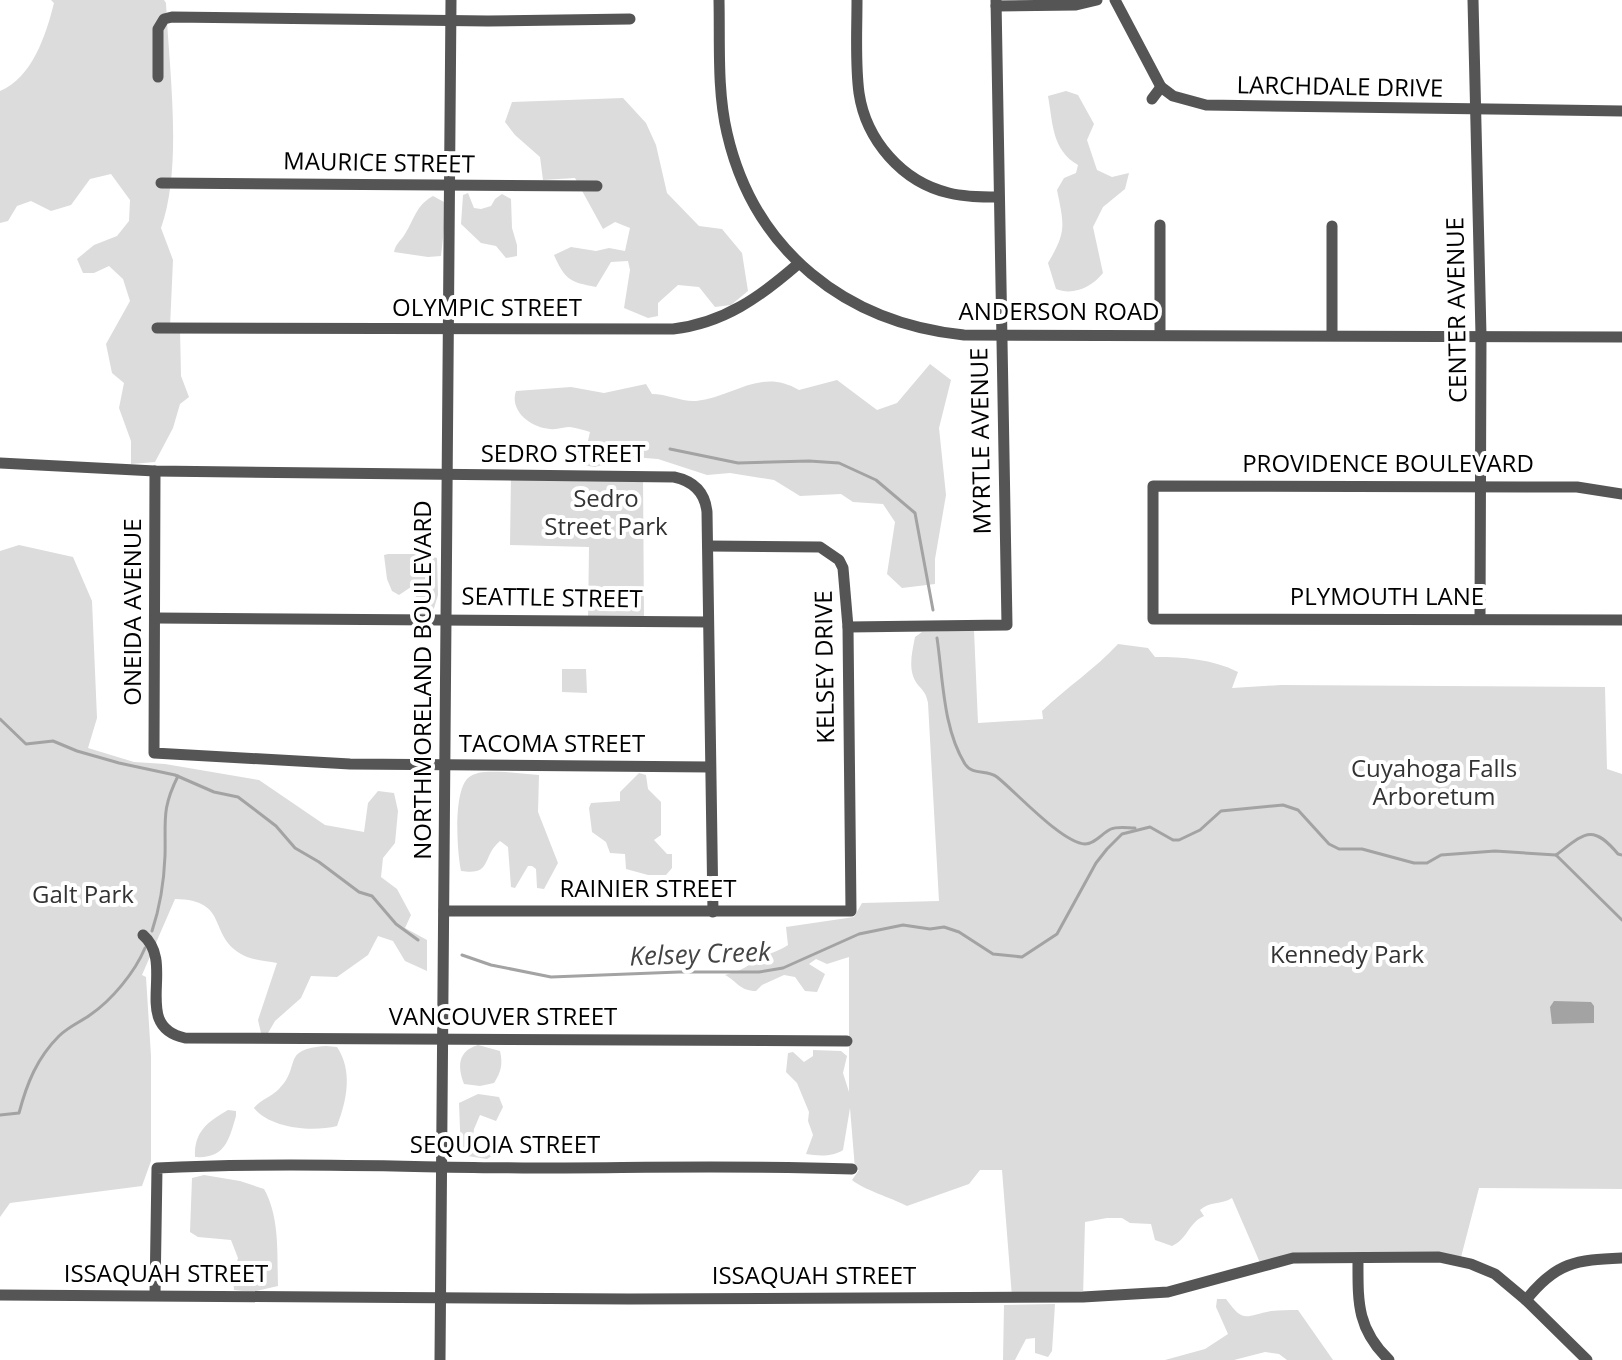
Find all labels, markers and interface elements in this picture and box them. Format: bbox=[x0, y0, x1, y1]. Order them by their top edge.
street label: LARCHDALE DRIVE bbox=[1236, 67, 1444, 104]
street label: MAURICE STREET bbox=[283, 143, 475, 180]
street label: CENTER AVENUE bbox=[1437, 217, 1474, 403]
street label: OLYMPIC STREET bbox=[392, 290, 582, 323]
street label: ANDERSON ROAD bbox=[958, 294, 1160, 327]
street label: MYRTLE AVENUE bbox=[961, 347, 998, 535]
street label: SEDRO STREET bbox=[481, 436, 645, 469]
street label: PROVIDENCE BOULEVARD bbox=[1242, 446, 1534, 479]
park label: Sedro Street Park bbox=[544, 481, 668, 542]
street label: NORTHMORELAND BOULEVARD bbox=[405, 500, 438, 860]
street label: ONEIDA AVENUE bbox=[115, 518, 148, 706]
street label: SEATTLE STREET bbox=[461, 578, 643, 615]
street label: PLYMOUTH LANE bbox=[1290, 579, 1484, 612]
street label: KELSEY DRIVE bbox=[806, 590, 841, 744]
street label: TACOMA STREET bbox=[459, 726, 645, 759]
park label: Cuyahoga Falls Arboretum bbox=[1351, 751, 1517, 812]
street label: RAINIER STREET bbox=[560, 871, 736, 904]
park label: Galt Park bbox=[32, 877, 134, 910]
water label: Kelsey Creek bbox=[629, 933, 772, 973]
park label: Kennedy Park bbox=[1270, 937, 1425, 970]
street label: VANCOUVER STREET bbox=[389, 999, 617, 1032]
street label: SEQUOIA STREET bbox=[410, 1127, 600, 1160]
street label: ISSAQUAH STREET bbox=[64, 1256, 268, 1289]
street label: ISSAQUAH STREET bbox=[712, 1258, 916, 1291]

